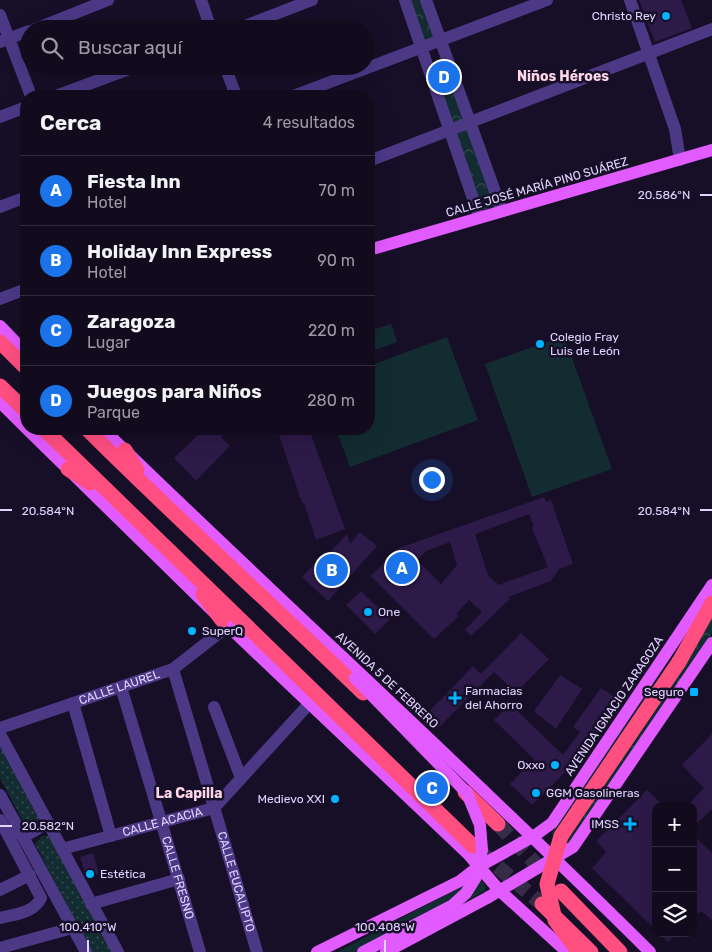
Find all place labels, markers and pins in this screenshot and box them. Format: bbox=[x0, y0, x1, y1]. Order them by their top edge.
place label: Christo Rey bbox=[592, 9, 656, 23]
marker: Christo Rey bbox=[660, 10, 672, 22]
pin: D bbox=[428, 58, 460, 96]
place label: Colegio Fray Luis de León bbox=[550, 330, 620, 358]
marker: Colegio Fray Luis de León bbox=[534, 338, 546, 350]
pin: A bbox=[386, 549, 418, 587]
pin: B bbox=[316, 551, 348, 589]
place label: One bbox=[378, 605, 400, 619]
marker: One bbox=[362, 606, 374, 618]
place label: SuperQ bbox=[202, 624, 243, 638]
marker: SuperQ bbox=[186, 625, 198, 637]
place label: Farmacias del Ahorro bbox=[465, 684, 523, 712]
place label: Seguro bbox=[644, 685, 684, 699]
marker: Seguro bbox=[688, 686, 700, 698]
marker: Farmacias del Ahorro bbox=[449, 692, 461, 704]
place label: Oxxo bbox=[517, 758, 545, 772]
marker: Oxxo bbox=[549, 759, 561, 771]
pin: C bbox=[416, 769, 448, 807]
place label: GGM Gasolineras bbox=[546, 786, 640, 800]
marker: GGM Gasolineras bbox=[530, 787, 542, 799]
place label: Medievo XXI bbox=[257, 792, 325, 806]
marker: Medievo XXI bbox=[329, 793, 341, 805]
place label: IMSS bbox=[591, 817, 619, 831]
marker: IMSS bbox=[623, 817, 637, 831]
place label: Estética bbox=[100, 867, 146, 881]
marker: Estética bbox=[84, 868, 96, 880]

